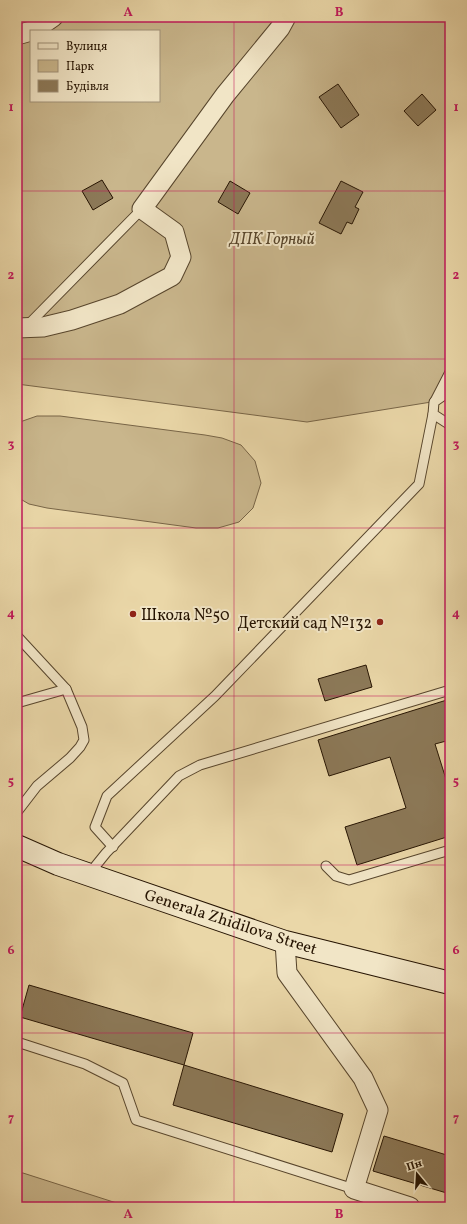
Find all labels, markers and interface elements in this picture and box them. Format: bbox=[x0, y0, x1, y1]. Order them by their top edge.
text: A bbox=[123, 4, 133, 22]
text: B bbox=[335, 4, 344, 22]
legend bbox=[30, 30, 160, 102]
text: Вулиця bbox=[66, 39, 107, 55]
text: Парк bbox=[66, 59, 94, 75]
text: Будівля bbox=[66, 79, 109, 95]
text: 1 bbox=[8, 99, 14, 117]
text: 1 bbox=[453, 99, 459, 117]
park label: ДПК Горный bbox=[228, 229, 315, 251]
text: 2 bbox=[8, 267, 15, 285]
text: 2 bbox=[453, 267, 460, 285]
text: 3 bbox=[8, 436, 15, 454]
text: 3 bbox=[453, 436, 460, 454]
text: 4 bbox=[7, 605, 15, 623]
place label: Школа №50 bbox=[141, 605, 230, 627]
text: 4 bbox=[452, 605, 460, 623]
marker: Школа №50 bbox=[128, 609, 138, 619]
place label: Детский сад №132 bbox=[237, 613, 372, 635]
marker: Детский сад №132 bbox=[375, 617, 385, 627]
text: 5 bbox=[8, 773, 14, 791]
text: 5 bbox=[453, 773, 459, 791]
street label: Generala Zhidilova Street bbox=[141, 885, 320, 961]
text: 6 bbox=[7, 942, 15, 960]
text: 6 bbox=[452, 942, 460, 960]
text: 7 bbox=[8, 1110, 14, 1128]
text: 7 bbox=[453, 1110, 459, 1128]
north arrow bbox=[397, 1154, 437, 1194]
text: Пн bbox=[405, 1156, 424, 1175]
text: A bbox=[123, 1206, 133, 1224]
text: B bbox=[335, 1206, 344, 1224]

